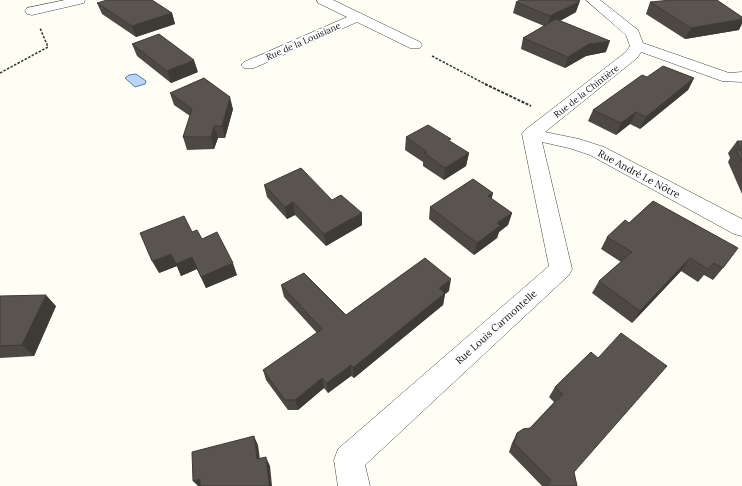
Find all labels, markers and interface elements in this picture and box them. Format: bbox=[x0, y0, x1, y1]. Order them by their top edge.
street label: Rue de la Louisiane bbox=[264, 20, 342, 62]
street label: Rue de la Chintière bbox=[551, 62, 621, 120]
street label: Rue André Le Nôtre bbox=[595, 147, 683, 202]
street label: Rue Louis Carmontelle bbox=[452, 287, 540, 367]

